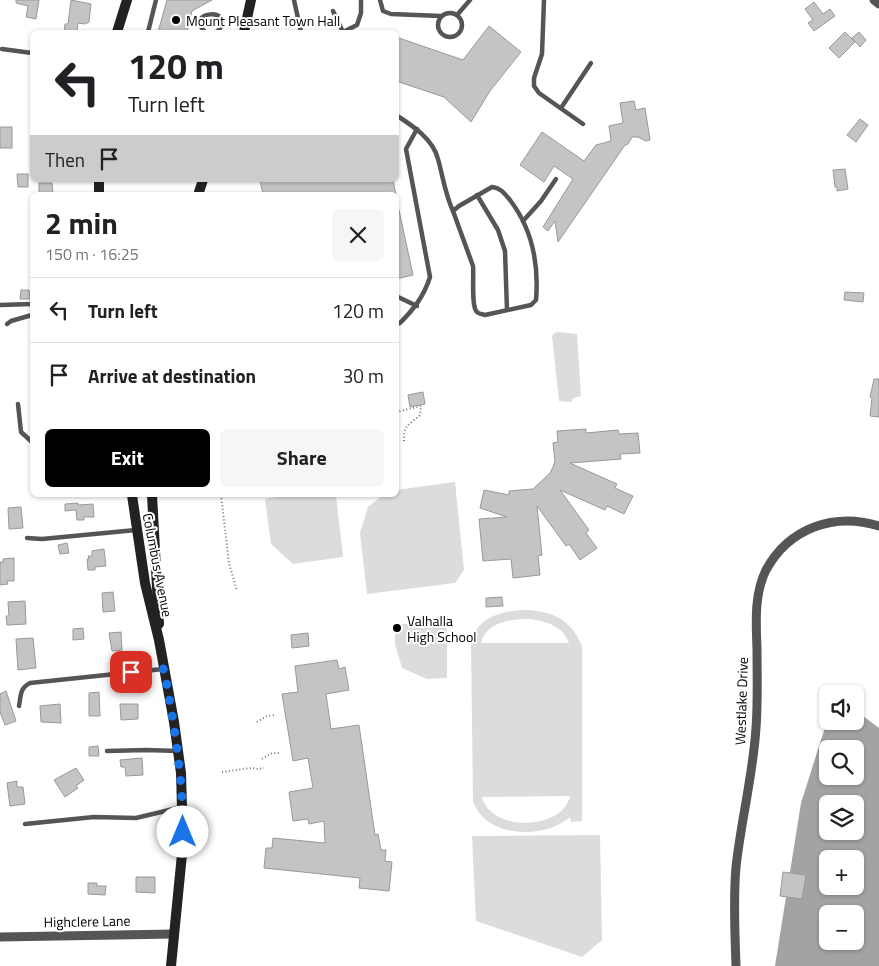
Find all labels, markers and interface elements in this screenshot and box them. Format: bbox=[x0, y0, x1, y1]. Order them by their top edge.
place label: Mount Pleasant Town Hall bbox=[186, 10, 340, 31]
marker: Mount Pleasant Town Hall bbox=[170, 14, 182, 26]
text: 120 m bbox=[128, 39, 224, 93]
icon: left bbox=[45, 50, 110, 115]
text: Turn left bbox=[128, 87, 205, 121]
text: Then bbox=[45, 145, 85, 174]
icon: arrive bbox=[95, 145, 123, 173]
text: 2 min bbox=[45, 200, 118, 246]
button: close bbox=[332, 209, 384, 261]
text: 150 m · 16:25 bbox=[45, 242, 139, 266]
icon: left bbox=[45, 296, 73, 324]
text: Turn left bbox=[88, 296, 158, 325]
text: 120 m bbox=[332, 296, 384, 325]
icon: arrive bbox=[45, 361, 73, 389]
text: Arrive at destination bbox=[88, 361, 256, 390]
text: 30 m bbox=[343, 361, 384, 390]
button: Exit bbox=[45, 429, 210, 487]
button: Share bbox=[220, 429, 384, 487]
street label: Columbus Avenue bbox=[138, 511, 178, 619]
place label: Valhalla High School bbox=[407, 610, 477, 647]
marker: Valhalla High School bbox=[391, 622, 403, 634]
pin bbox=[110, 651, 152, 693]
street label: Westlake Drive bbox=[729, 657, 753, 745]
icon: arrive bbox=[117, 658, 145, 686]
map controls bbox=[819, 685, 864, 950]
button: sound bbox=[819, 685, 864, 730]
button: search bbox=[819, 740, 864, 785]
button: layers bbox=[819, 795, 864, 840]
position arrow bbox=[156, 805, 208, 857]
button: + bbox=[819, 850, 864, 895]
button: − bbox=[819, 905, 864, 950]
street label: Highclere Lane bbox=[43, 910, 131, 932]

